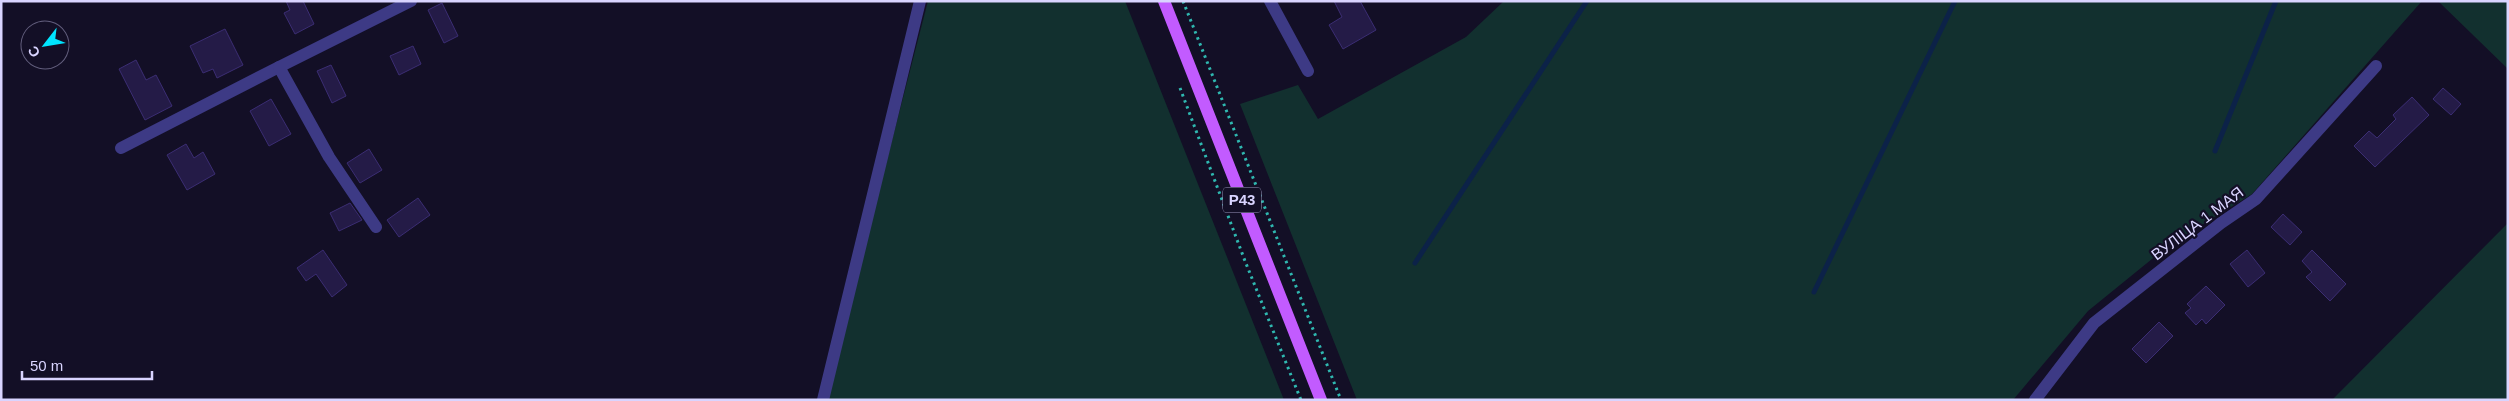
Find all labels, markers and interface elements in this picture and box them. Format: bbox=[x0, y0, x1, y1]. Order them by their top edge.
north arrow bbox=[20, 20, 70, 70]
text: С bbox=[24, 43, 43, 60]
street label: ВУЛІЦА 1 МАЯ bbox=[2148, 183, 2247, 263]
road number: Р43 bbox=[1223, 188, 1261, 212]
scale bar bbox=[22, 348, 152, 380]
text: 50 m bbox=[30, 357, 63, 374]

